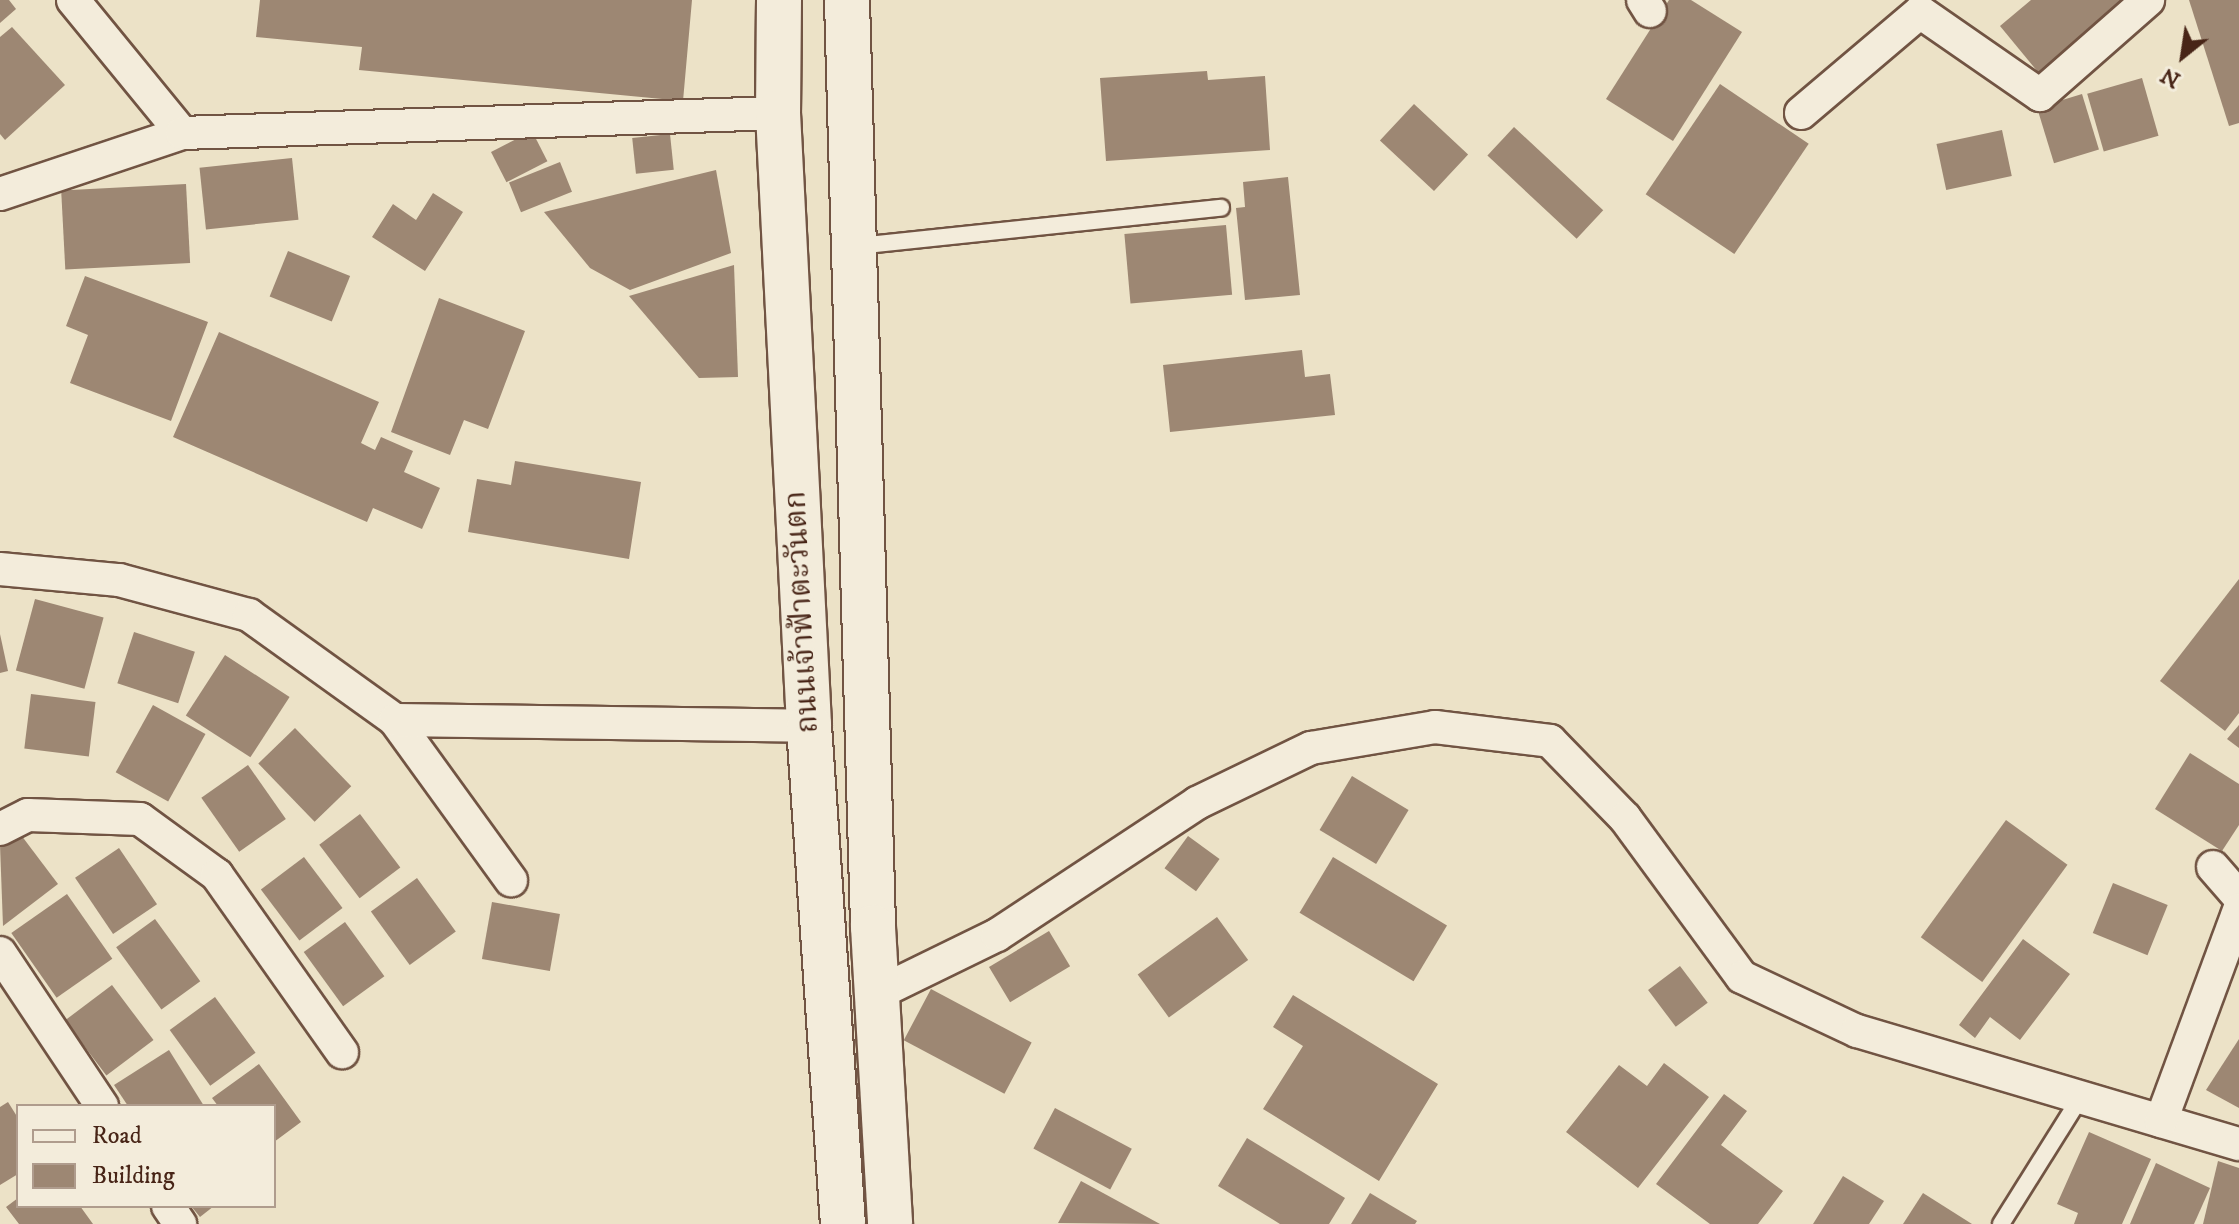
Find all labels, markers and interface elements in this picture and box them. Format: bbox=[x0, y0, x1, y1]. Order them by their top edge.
north arrow bbox=[2143, 16, 2223, 96]
text: N bbox=[2156, 61, 2185, 93]
street label: ถนนเจ้าฟ้าตะวันตก bbox=[779, 490, 827, 734]
legend bbox=[16, 1104, 276, 1208]
text: Road bbox=[92, 1121, 142, 1151]
text: Building bbox=[92, 1161, 175, 1191]

